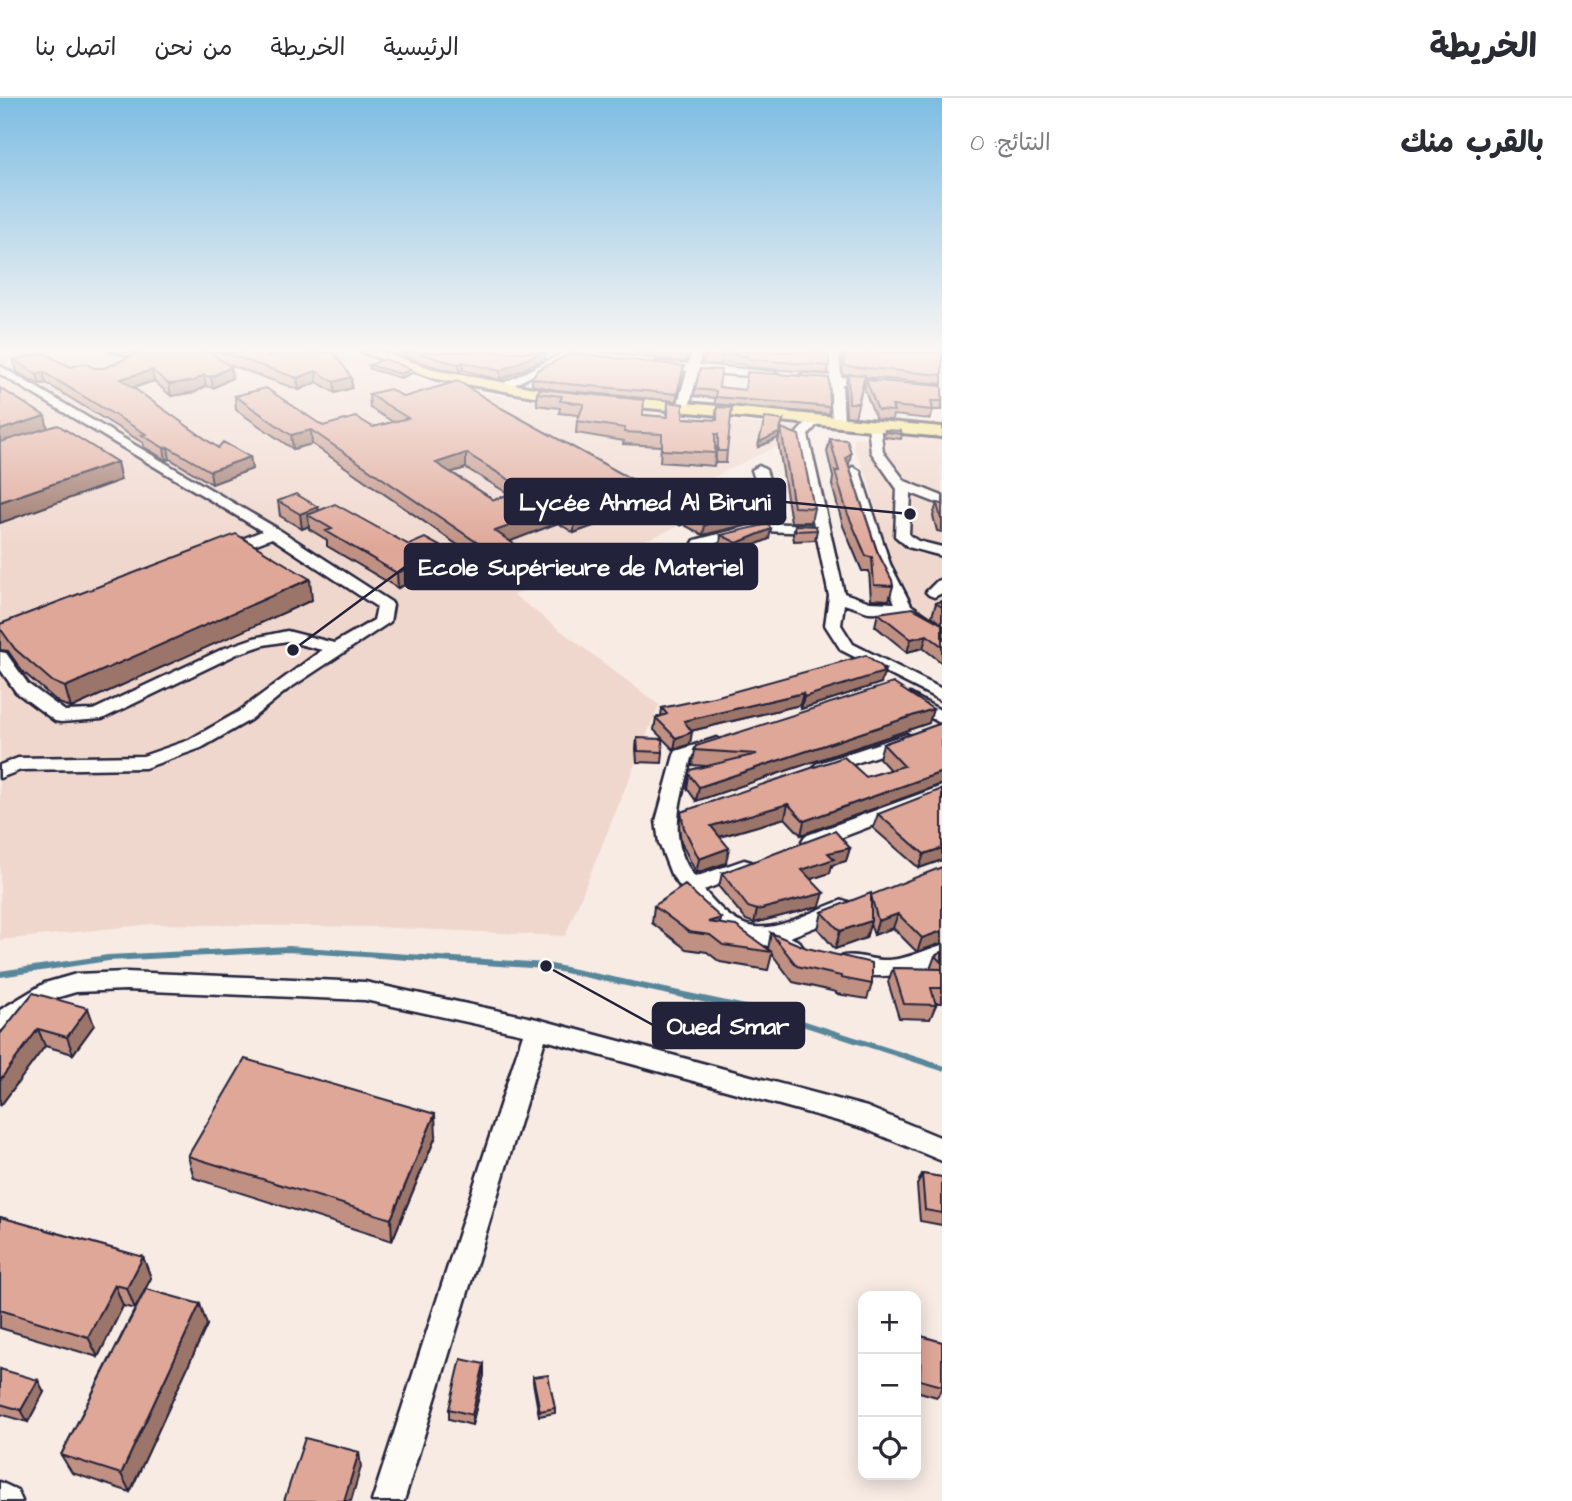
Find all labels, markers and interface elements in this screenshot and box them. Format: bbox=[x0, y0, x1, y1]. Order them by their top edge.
text: الخريطة bbox=[1430, 24, 1537, 70]
text: اتصل بنا bbox=[35, 31, 116, 65]
text: من نحن bbox=[154, 31, 233, 65]
text: الخريطة bbox=[271, 31, 345, 65]
text: الرئيسية bbox=[383, 31, 459, 65]
text: بالقرب منك bbox=[1400, 122, 1544, 164]
text: النتائج: 0 bbox=[970, 127, 1051, 159]
callout: Lycée Ahmed Al Biruni bbox=[505, 479, 785, 524]
text: Lycée Ahmed Al Biruni bbox=[519, 486, 771, 522]
callout: Ecole Supérieure de Materiel bbox=[405, 544, 757, 589]
text: Ecole Supérieure de Materiel bbox=[419, 551, 743, 585]
callout: Oued Smar bbox=[653, 1003, 804, 1048]
text: Oued Smar bbox=[667, 1010, 790, 1044]
map controls bbox=[858, 1291, 921, 1480]
button: + bbox=[858, 1291, 921, 1354]
button: − bbox=[858, 1354, 921, 1417]
button: locate bbox=[858, 1417, 921, 1480]

